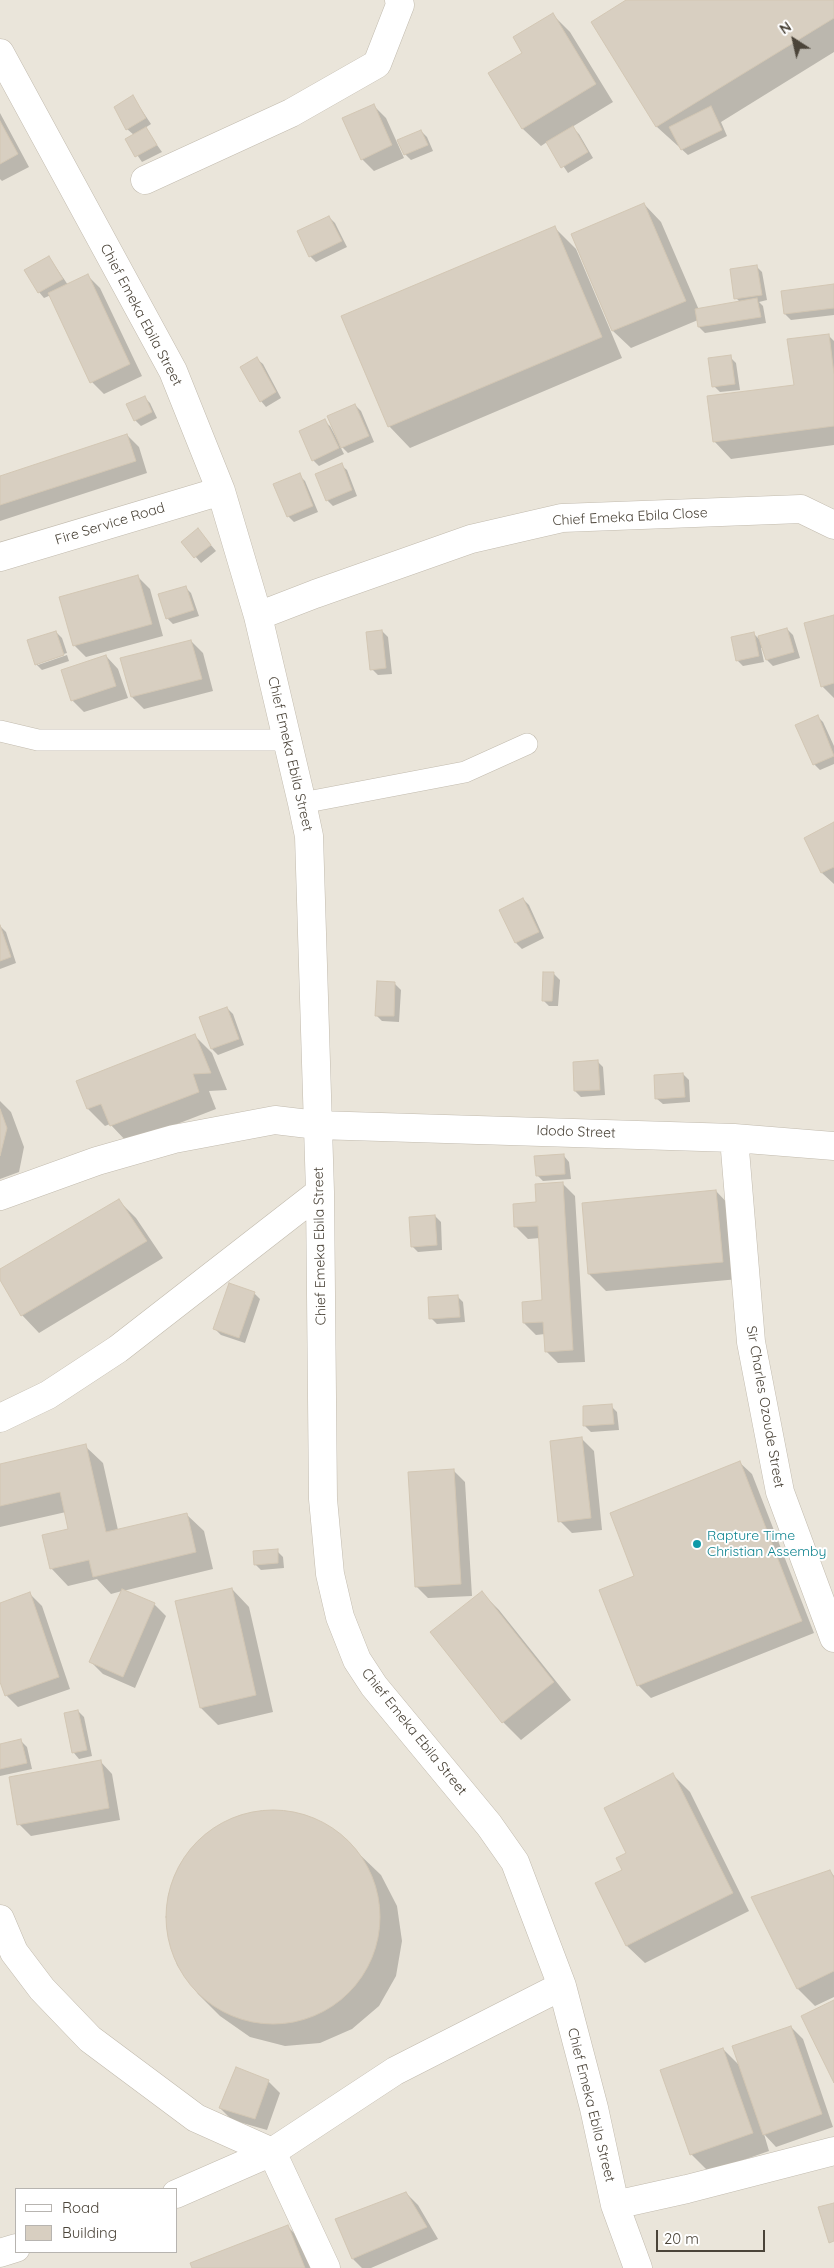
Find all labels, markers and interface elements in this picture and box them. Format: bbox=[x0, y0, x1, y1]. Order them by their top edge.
north arrow bbox=[769, 15, 819, 65]
text: N bbox=[776, 17, 795, 38]
street label: Chief Emeka Ebila Street bbox=[96, 241, 186, 389]
street label: Fire Service Road bbox=[53, 499, 167, 549]
street label: Chief Emeka Ebila Close bbox=[552, 505, 708, 529]
street label: Chief Emeka Ebila Street bbox=[264, 675, 316, 833]
street label: Idodo Street bbox=[536, 1122, 616, 1142]
street label: Chief Emeka Ebila Street bbox=[310, 1167, 330, 1325]
street label: Sir Charles Ozoude Street bbox=[742, 1324, 788, 1490]
place label: Rapture Time Christian Assemby bbox=[707, 1528, 826, 1560]
marker: Rapture Time Christian Assemby bbox=[691, 1538, 703, 1550]
street label: Chief Emeka Ebila Street bbox=[358, 1665, 470, 1799]
street label: Chief Emeka Ebila Street bbox=[564, 2026, 618, 2184]
legend bbox=[15, 2188, 178, 2253]
text: Road bbox=[62, 2198, 99, 2217]
scale bar bbox=[659, 2220, 768, 2252]
text: Building bbox=[62, 2223, 117, 2242]
text: 20 m bbox=[664, 2229, 699, 2248]

